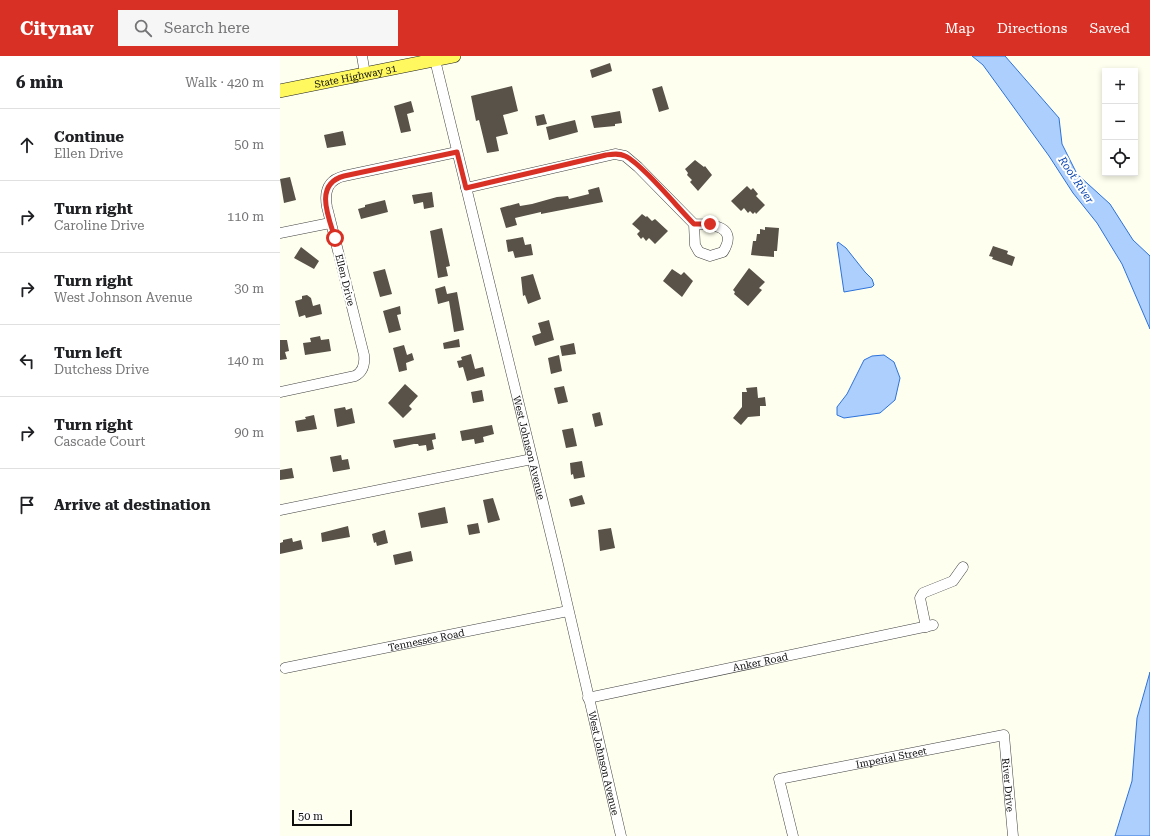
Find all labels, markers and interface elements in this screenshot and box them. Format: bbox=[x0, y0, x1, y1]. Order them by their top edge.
search box bbox=[118, 10, 398, 46]
text: Citynav bbox=[20, 17, 94, 40]
icon: search bbox=[132, 17, 154, 39]
text: Search here bbox=[164, 19, 250, 37]
text: Map bbox=[945, 20, 975, 36]
text: Directions bbox=[997, 20, 1067, 36]
text: Saved bbox=[1089, 20, 1130, 36]
street label: State Highway 31 bbox=[313, 62, 398, 89]
map controls bbox=[1102, 68, 1138, 176]
button: + bbox=[1102, 68, 1138, 104]
text: 6 min bbox=[16, 72, 63, 92]
text: Walk · 420 m bbox=[185, 75, 264, 90]
button: − bbox=[1102, 104, 1138, 140]
text: Continue bbox=[54, 128, 124, 146]
icon: ahead bbox=[16, 134, 38, 156]
text: 50 m bbox=[234, 137, 264, 152]
button: locate bbox=[1102, 140, 1138, 176]
text: Ellen Drive bbox=[54, 146, 123, 161]
water label: Root River bbox=[1055, 153, 1097, 206]
text: Turn right bbox=[54, 200, 133, 218]
icon: right bbox=[16, 206, 38, 228]
text: 110 m bbox=[227, 209, 264, 224]
route end bbox=[701, 215, 719, 233]
text: Caroline Drive bbox=[54, 218, 144, 233]
route start bbox=[326, 229, 344, 247]
street label: Ellen Drive bbox=[333, 253, 357, 308]
text: Turn right bbox=[54, 272, 133, 290]
icon: right bbox=[16, 278, 38, 300]
text: 30 m bbox=[234, 281, 264, 296]
text: West Johnson Avenue bbox=[54, 290, 192, 305]
text: Turn left bbox=[54, 344, 122, 362]
icon: left bbox=[16, 350, 38, 372]
text: 140 m bbox=[227, 353, 264, 368]
text: Dutchess Drive bbox=[54, 362, 149, 377]
street label: West Johnson Avenue bbox=[512, 395, 548, 501]
text: Turn right bbox=[54, 416, 133, 434]
icon: right bbox=[16, 422, 38, 444]
text: 90 m bbox=[234, 425, 264, 440]
text: Cascade Court bbox=[54, 434, 145, 449]
icon: arrive bbox=[16, 494, 38, 516]
text: Arrive at destination bbox=[54, 496, 210, 514]
street label: Tennessee Road bbox=[387, 626, 466, 653]
street label: Anker Road bbox=[732, 650, 789, 673]
street label: West Johnson Avenue bbox=[587, 710, 622, 817]
street label: Imperial Street bbox=[855, 745, 928, 769]
street label: River Drive bbox=[1001, 757, 1016, 813]
scale bar bbox=[292, 808, 352, 827]
text: 50 m bbox=[298, 810, 323, 823]

